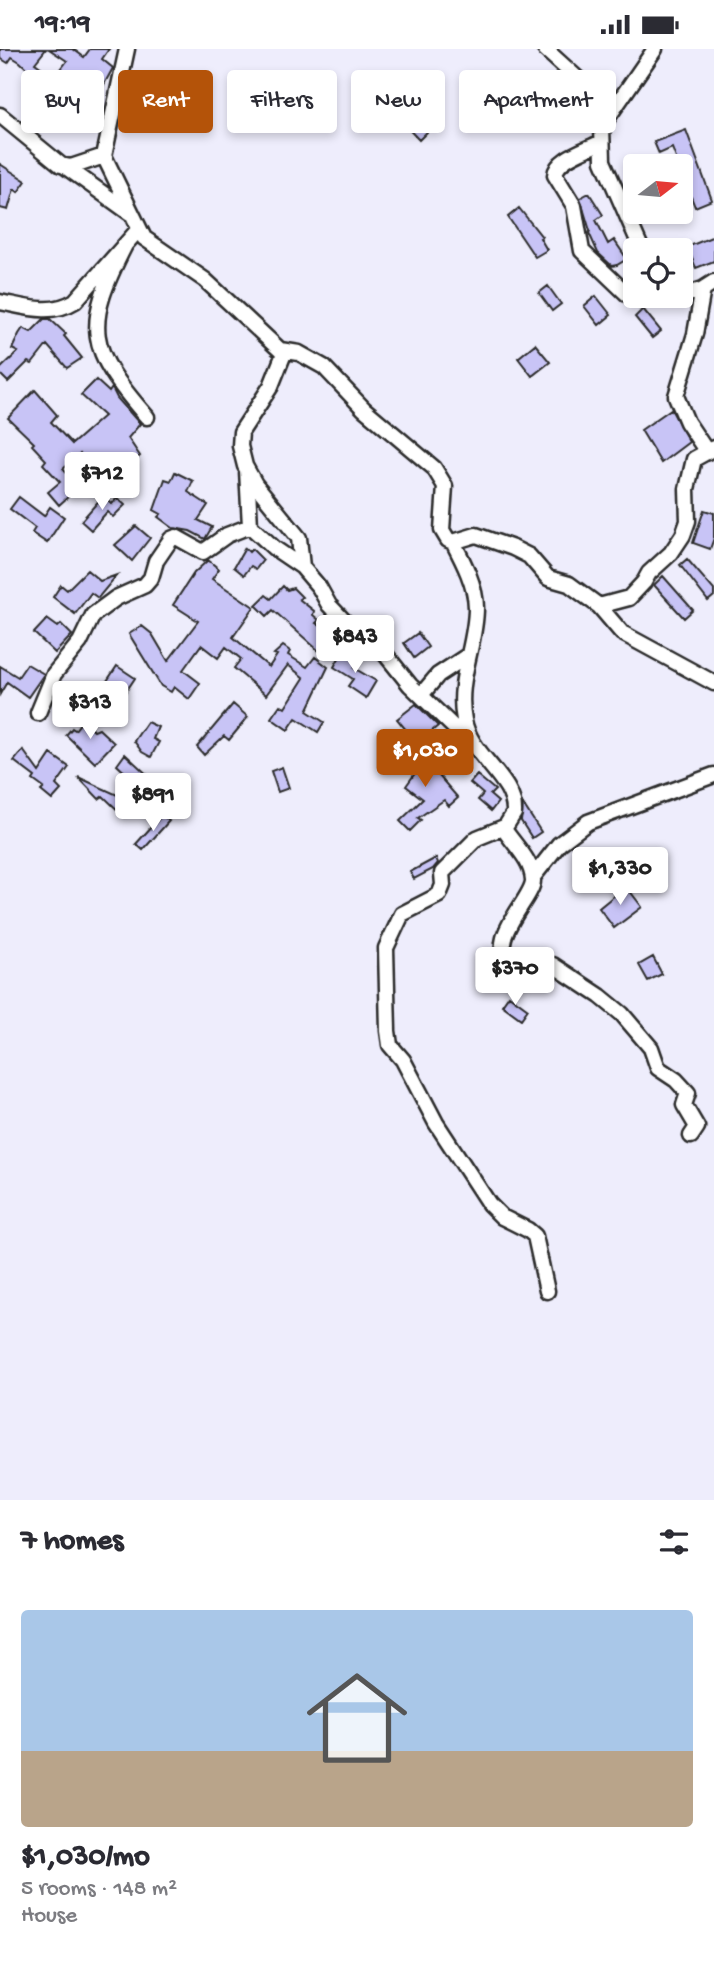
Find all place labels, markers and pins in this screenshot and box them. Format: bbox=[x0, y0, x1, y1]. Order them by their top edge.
pin: $712 bbox=[61, 453, 143, 512]
pin: $843 bbox=[314, 615, 396, 675]
pin: $313 bbox=[49, 681, 131, 741]
pin: $1,030 bbox=[368, 729, 482, 789]
pin: $891 bbox=[112, 773, 194, 833]
pin: $1,330 bbox=[563, 847, 677, 907]
pin: $370 bbox=[474, 947, 556, 1007]

